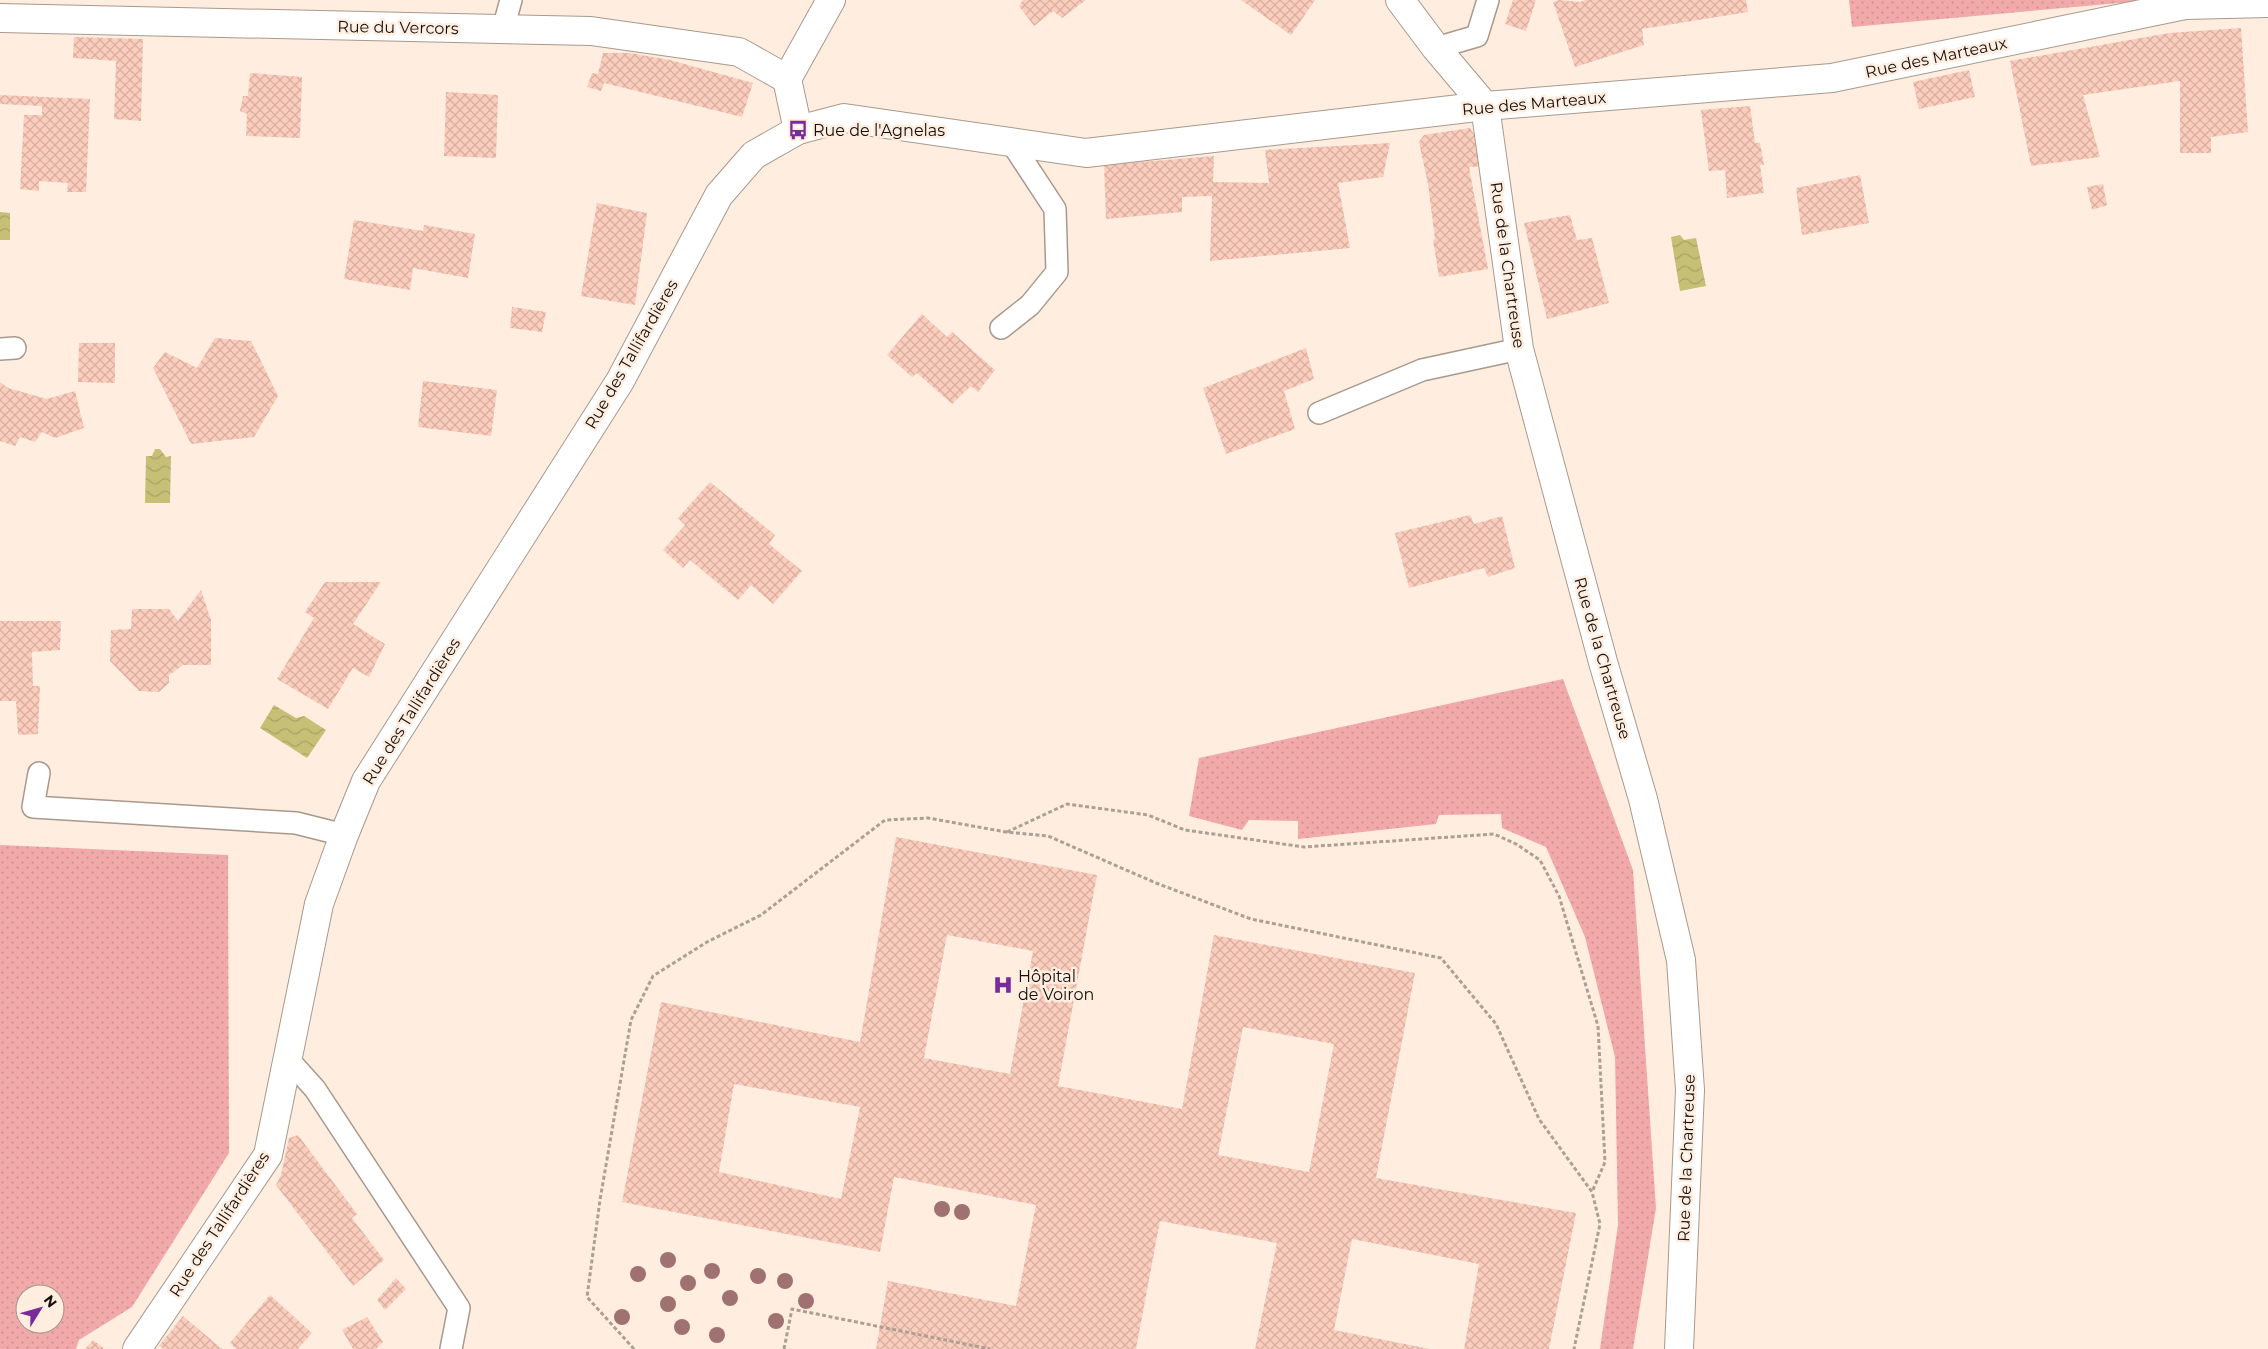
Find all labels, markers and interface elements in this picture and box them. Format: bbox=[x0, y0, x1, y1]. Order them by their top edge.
street label: Rue du Vercors bbox=[337, 17, 459, 38]
street label: Rue des Marteaux bbox=[1863, 33, 2009, 82]
street label: Rue des Marteaux bbox=[1461, 88, 1607, 119]
bus stop icon: Rue de l'Agnelas bbox=[787, 119, 809, 141]
place label: Rue de l'Agnelas bbox=[813, 121, 945, 140]
street label: Rue de la Chartreuse bbox=[1486, 181, 1529, 349]
street label: Rue des Tallifardières bbox=[581, 276, 682, 432]
street label: Rue de la Chartreuse bbox=[1570, 575, 1635, 741]
street label: Rue des Tallifardières bbox=[359, 634, 464, 788]
place label: Hôpital de Voiron bbox=[1018, 967, 1094, 1004]
hospital icon: Hôpital de Voiron bbox=[992, 974, 1014, 996]
street label: Rue de la Chartreuse bbox=[1674, 1074, 1699, 1242]
street label: Rue des Tallifardières bbox=[165, 1148, 274, 1300]
north arrow bbox=[15, 1284, 65, 1334]
text: N bbox=[40, 1291, 61, 1311]

